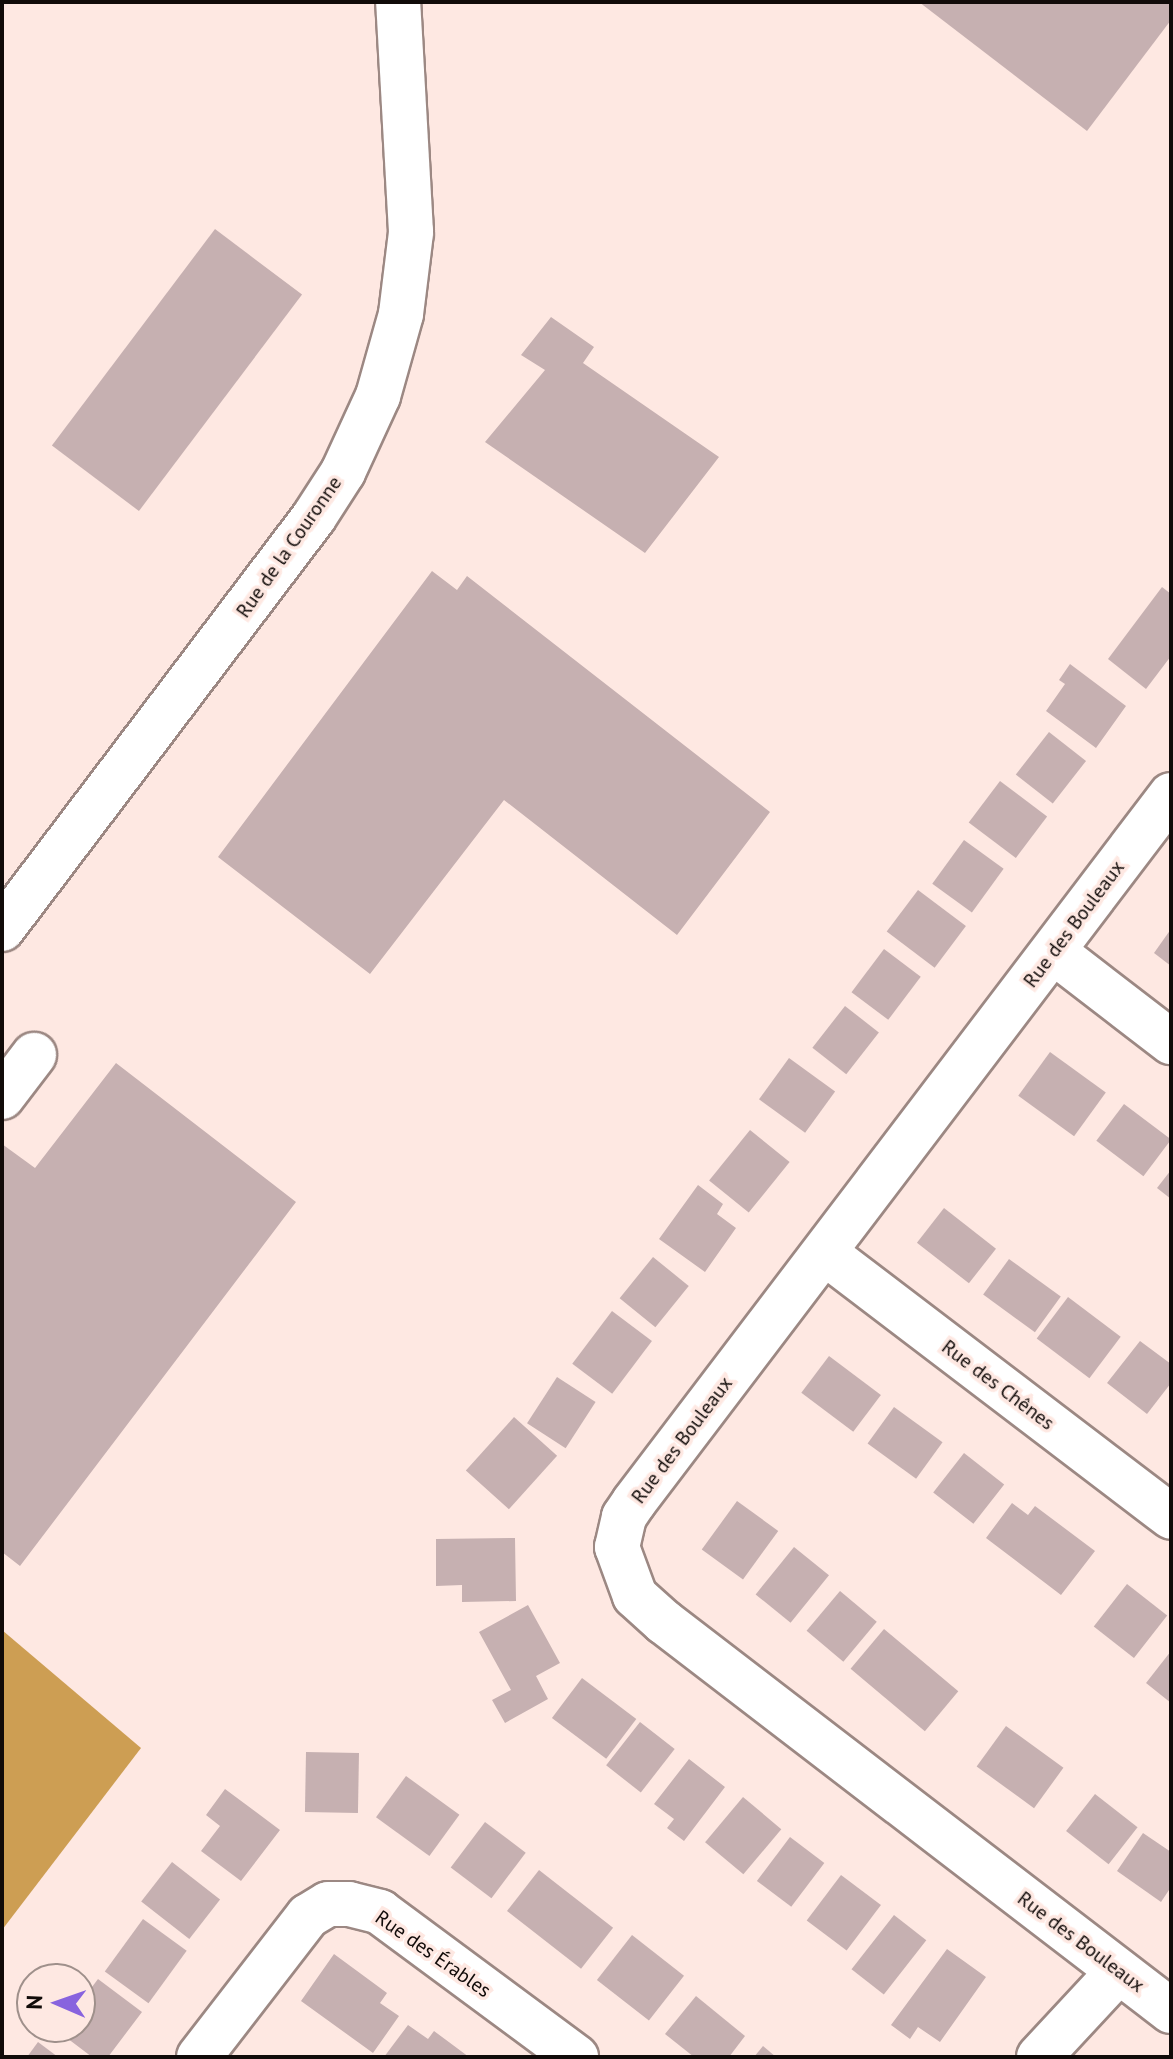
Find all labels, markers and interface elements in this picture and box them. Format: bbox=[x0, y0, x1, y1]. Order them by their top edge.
street label: Rue de la Couronne bbox=[231, 472, 347, 622]
street label: Rue des Bouleaux bbox=[1018, 856, 1130, 992]
street label: Rue des Chênes bbox=[937, 1335, 1059, 1435]
street label: Rue des Bouleaux bbox=[626, 1372, 738, 1508]
street label: Rue des Bouleaux bbox=[1013, 1886, 1149, 1998]
street label: Rue des Érables bbox=[371, 1905, 495, 2003]
north arrow bbox=[16, 1963, 96, 2043]
text: N bbox=[20, 1995, 48, 2010]

